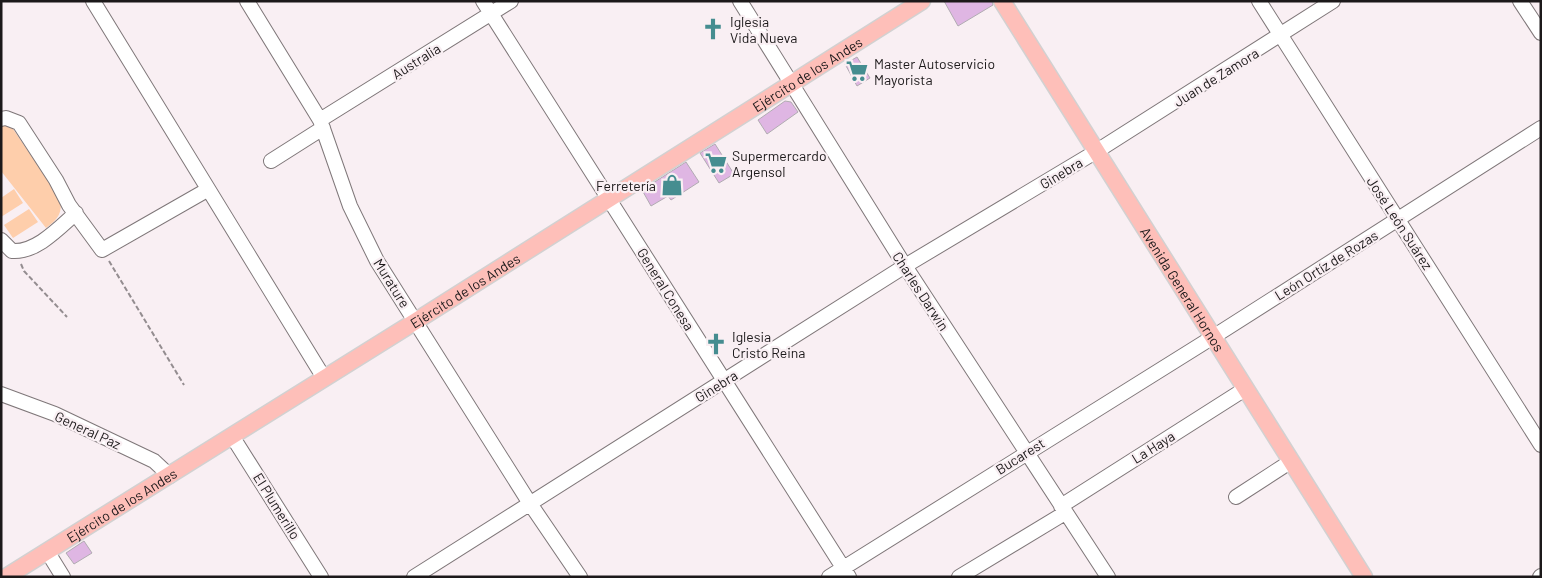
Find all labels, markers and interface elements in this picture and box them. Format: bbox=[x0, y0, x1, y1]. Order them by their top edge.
place label: Iglesia Vida Nueva bbox=[730, 13, 797, 46]
church icon: Iglesia Vida Nueva bbox=[700, 16, 726, 42]
street label: Ejército de los Andes bbox=[749, 33, 865, 115]
street label: Australia bbox=[389, 39, 443, 83]
street label: Juan de Zamora bbox=[1170, 44, 1262, 110]
place label: Master Autoservicio Mayorista bbox=[874, 55, 995, 88]
supermarket icon: Master Autoservicio Mayorista bbox=[844, 58, 870, 84]
place label: Supermercardo Argensol bbox=[732, 147, 827, 180]
supermarket icon: Supermercardo Argensol bbox=[703, 150, 729, 176]
street label: Ginebra bbox=[1037, 154, 1085, 192]
shop icon: Ferretería bbox=[659, 172, 685, 198]
street label: José León Suárez bbox=[1364, 173, 1436, 273]
place label: Ferretería bbox=[596, 177, 656, 194]
street label: Avenida General Hornos bbox=[1137, 223, 1228, 354]
street label: León Ortíz de Rozas bbox=[1271, 226, 1381, 304]
street label: General Conesa bbox=[634, 245, 698, 333]
street label: Charles Darwin bbox=[889, 248, 953, 334]
street label: Ejército de los Andes bbox=[407, 249, 523, 331]
street label: Murature bbox=[370, 255, 414, 311]
place label: Iglesia Cristo Reina bbox=[732, 328, 805, 361]
church icon: Iglesia Cristo Reina bbox=[703, 331, 729, 357]
street label: Ginebra bbox=[692, 366, 740, 406]
street label: General Paz bbox=[52, 407, 124, 453]
street label: La Haya bbox=[1128, 427, 1178, 467]
street label: Bucarest bbox=[992, 434, 1048, 478]
street label: Ejército de los Andes bbox=[63, 464, 180, 546]
street label: El Plumerillo bbox=[250, 470, 304, 542]

